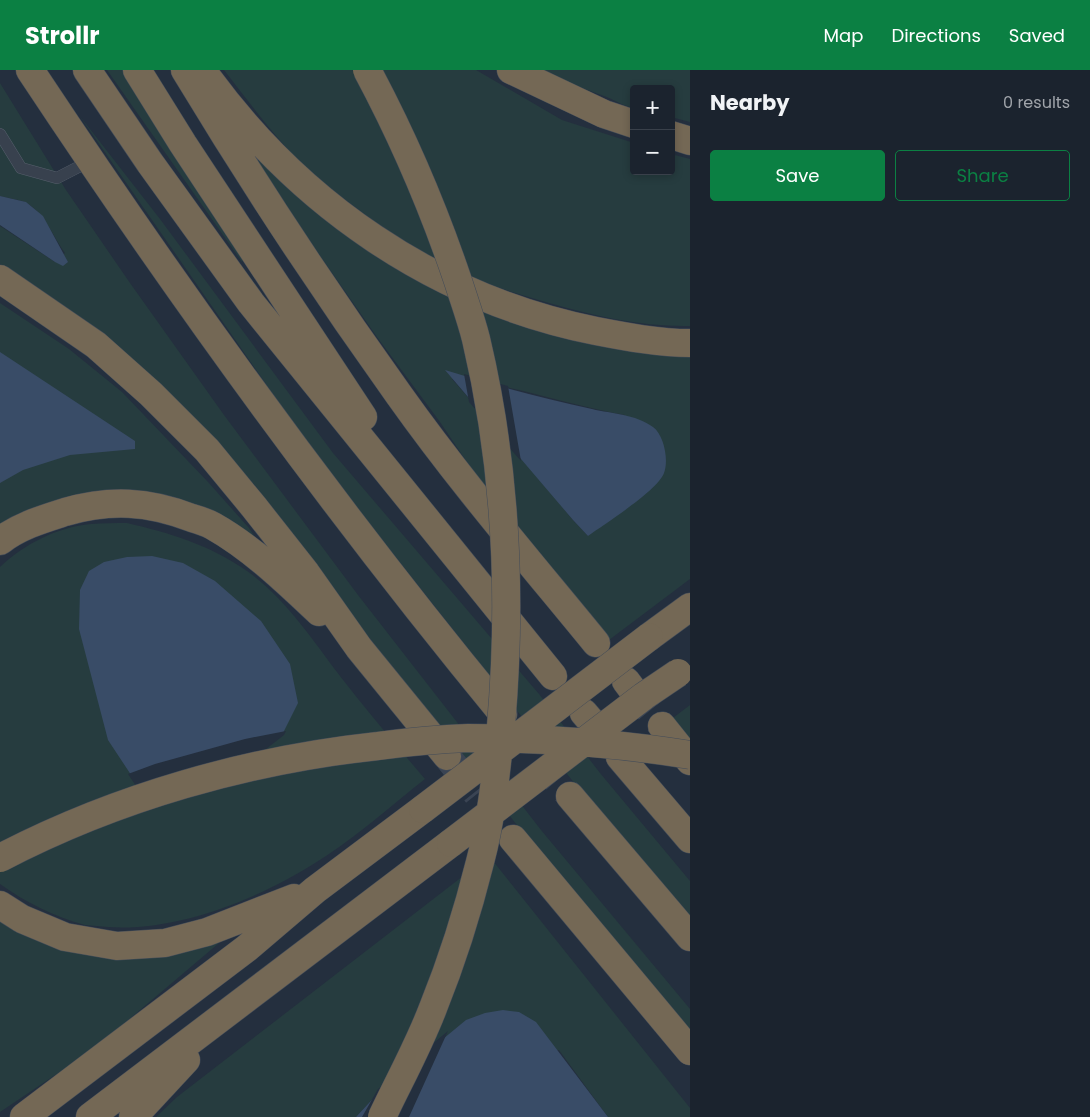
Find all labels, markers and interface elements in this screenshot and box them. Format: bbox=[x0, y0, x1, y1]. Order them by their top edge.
text: Strollr bbox=[25, 19, 100, 52]
text: Map bbox=[824, 23, 863, 48]
text: Directions bbox=[891, 23, 981, 48]
text: Saved bbox=[1009, 23, 1065, 48]
map controls bbox=[630, 85, 675, 175]
button: + bbox=[630, 85, 675, 130]
text: Nearby bbox=[710, 88, 790, 117]
text: 0 results bbox=[1003, 91, 1070, 114]
button: − bbox=[630, 130, 675, 175]
button: Save bbox=[710, 150, 885, 201]
button: Share bbox=[895, 150, 1070, 201]

